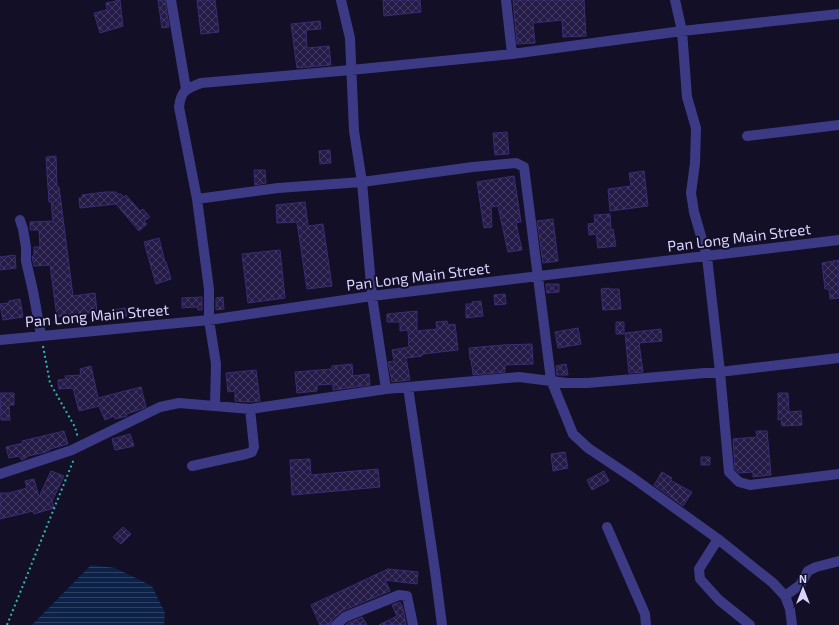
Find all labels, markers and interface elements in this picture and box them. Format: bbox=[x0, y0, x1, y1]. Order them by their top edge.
street label: Pan Long Main Street bbox=[666, 219, 812, 255]
street label: Pan Long Main Street bbox=[345, 258, 491, 294]
street label: Pan Long Main Street bbox=[24, 300, 170, 330]
north arrow bbox=[783, 569, 823, 609]
text: N bbox=[799, 572, 807, 585]

